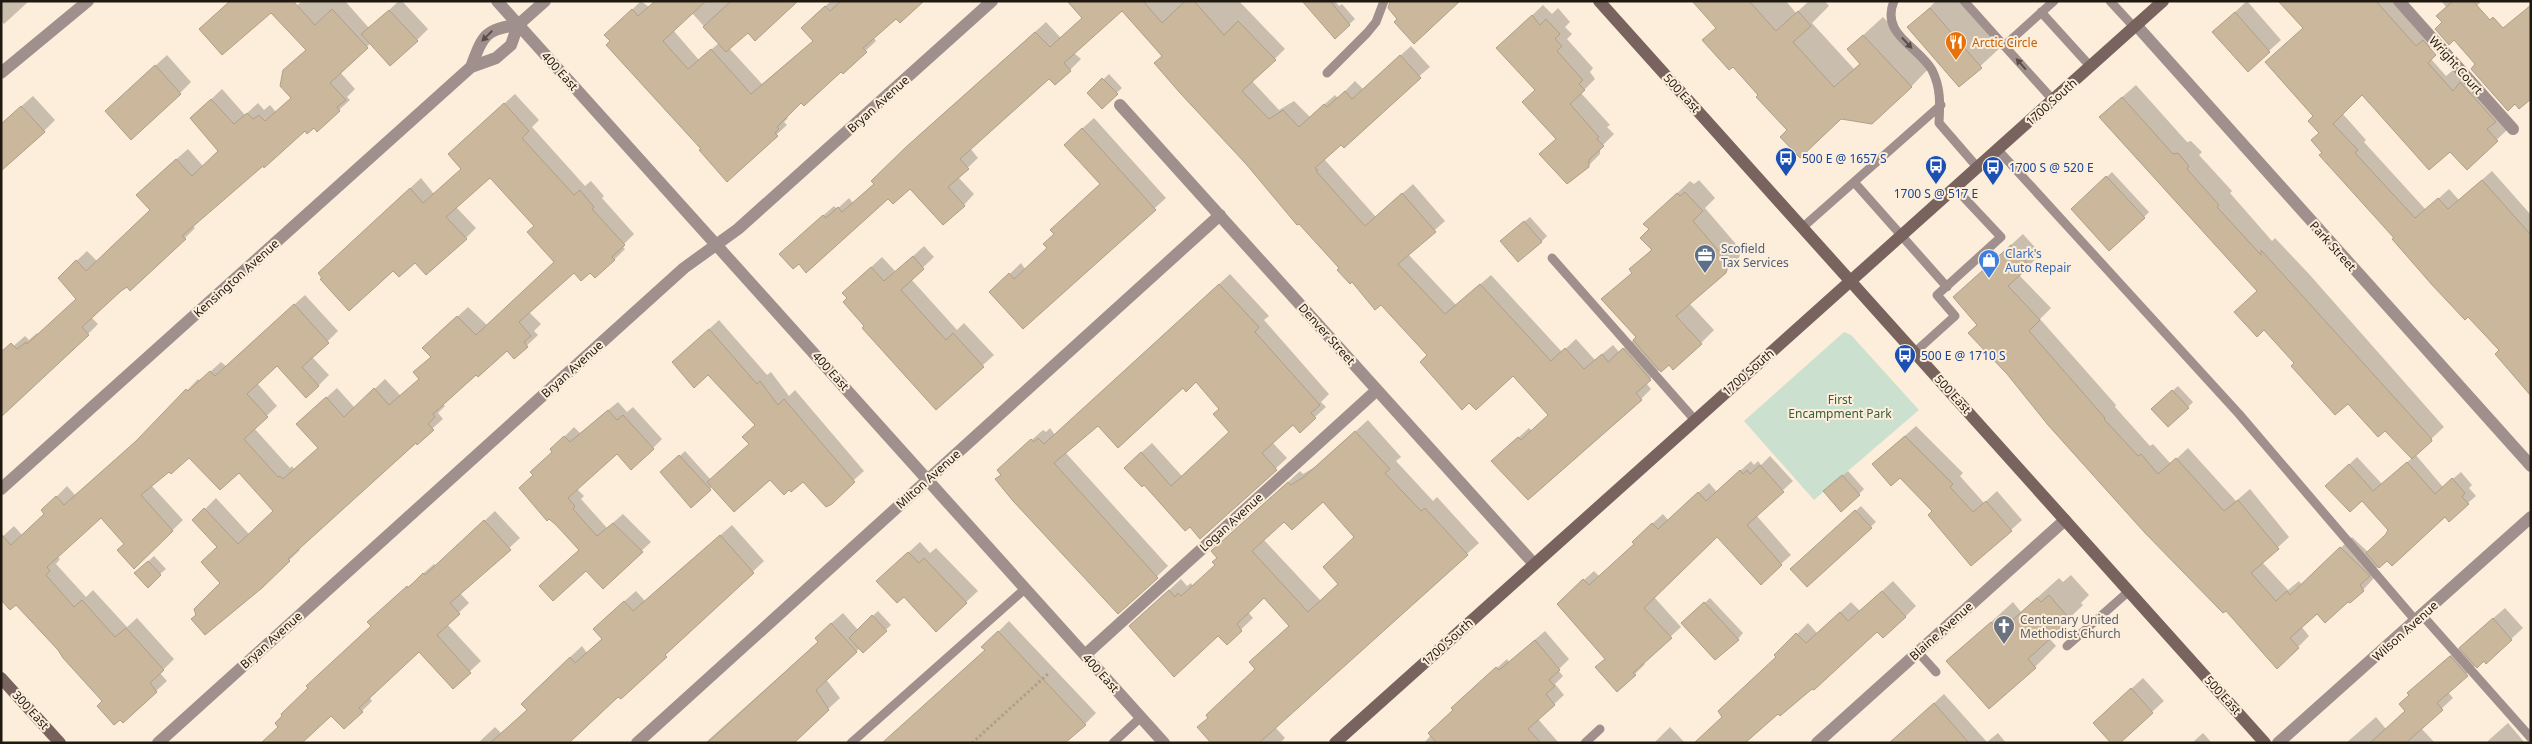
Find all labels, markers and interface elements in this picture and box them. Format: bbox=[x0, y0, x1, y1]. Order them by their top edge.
one-way arrow bbox=[481, 30, 493, 42]
restaurant icon: Arctic Circle bbox=[1944, 30, 1968, 61]
street label: Wright Court bbox=[2425, 32, 2487, 98]
place label: Arctic Circle bbox=[1972, 34, 2038, 51]
one-way arrow bbox=[1901, 37, 1913, 49]
street label: 400 East bbox=[538, 48, 583, 95]
one-way arrow bbox=[2015, 57, 2026, 70]
street label: 500 East bbox=[1660, 70, 1705, 117]
street label: Bryan Avenue bbox=[843, 71, 913, 137]
street label: 1700 South bbox=[2022, 74, 2080, 130]
bus stop icon: 500 E @ 1657 S bbox=[1774, 146, 1798, 177]
place label: 500 E @ 1657 S bbox=[1802, 150, 1887, 167]
bus stop icon: 1700 S @ 517 E bbox=[1924, 154, 1948, 185]
bus stop icon: 1700 S @ 520 E bbox=[1981, 155, 2005, 186]
place label: 1700 S @ 520 E bbox=[2009, 159, 2094, 176]
place label: 1700 S @ 517 E bbox=[1894, 185, 1978, 202]
street label: Park Street bbox=[2306, 217, 2360, 275]
street label: Kensington Avenue bbox=[190, 235, 283, 321]
place label: Scofield Tax Services bbox=[1721, 240, 1789, 271]
office icon: Scofield Tax Services bbox=[1693, 243, 1717, 274]
place label: Clark's Auto Repair bbox=[2005, 245, 2071, 276]
shop icon: Clark's Auto Repair bbox=[1977, 248, 2001, 279]
street label: Denver Street bbox=[1295, 300, 1360, 369]
street label: Bryan Avenue bbox=[537, 336, 607, 402]
bus stop icon: 500 E @ 1710 S bbox=[1893, 343, 1917, 374]
street label: 1700 South bbox=[1718, 345, 1778, 399]
place label: 500 E @ 1710 S bbox=[1921, 347, 2006, 364]
street label: 400 East bbox=[809, 348, 854, 395]
street label: 500 East bbox=[1931, 371, 1976, 418]
park label: First Encampment Park bbox=[1788, 391, 1892, 422]
street label: Milton Avenue bbox=[892, 445, 964, 513]
street label: Logan Avenue bbox=[1195, 489, 1267, 555]
street label: Wilson Avenue bbox=[2368, 597, 2442, 665]
street label: Blaine Avenue bbox=[1906, 598, 1977, 664]
street label: Bryan Avenue bbox=[236, 607, 306, 673]
place label: Centenary United Methodist Church bbox=[2020, 611, 2121, 642]
street label: 1700 South bbox=[1418, 614, 1476, 670]
church icon: Centenary United Methodist Church bbox=[1992, 614, 2016, 645]
street label: 400 East bbox=[1079, 650, 1124, 697]
street label: 500 East bbox=[2201, 672, 2246, 719]
street label: 300 East bbox=[9, 687, 54, 734]

